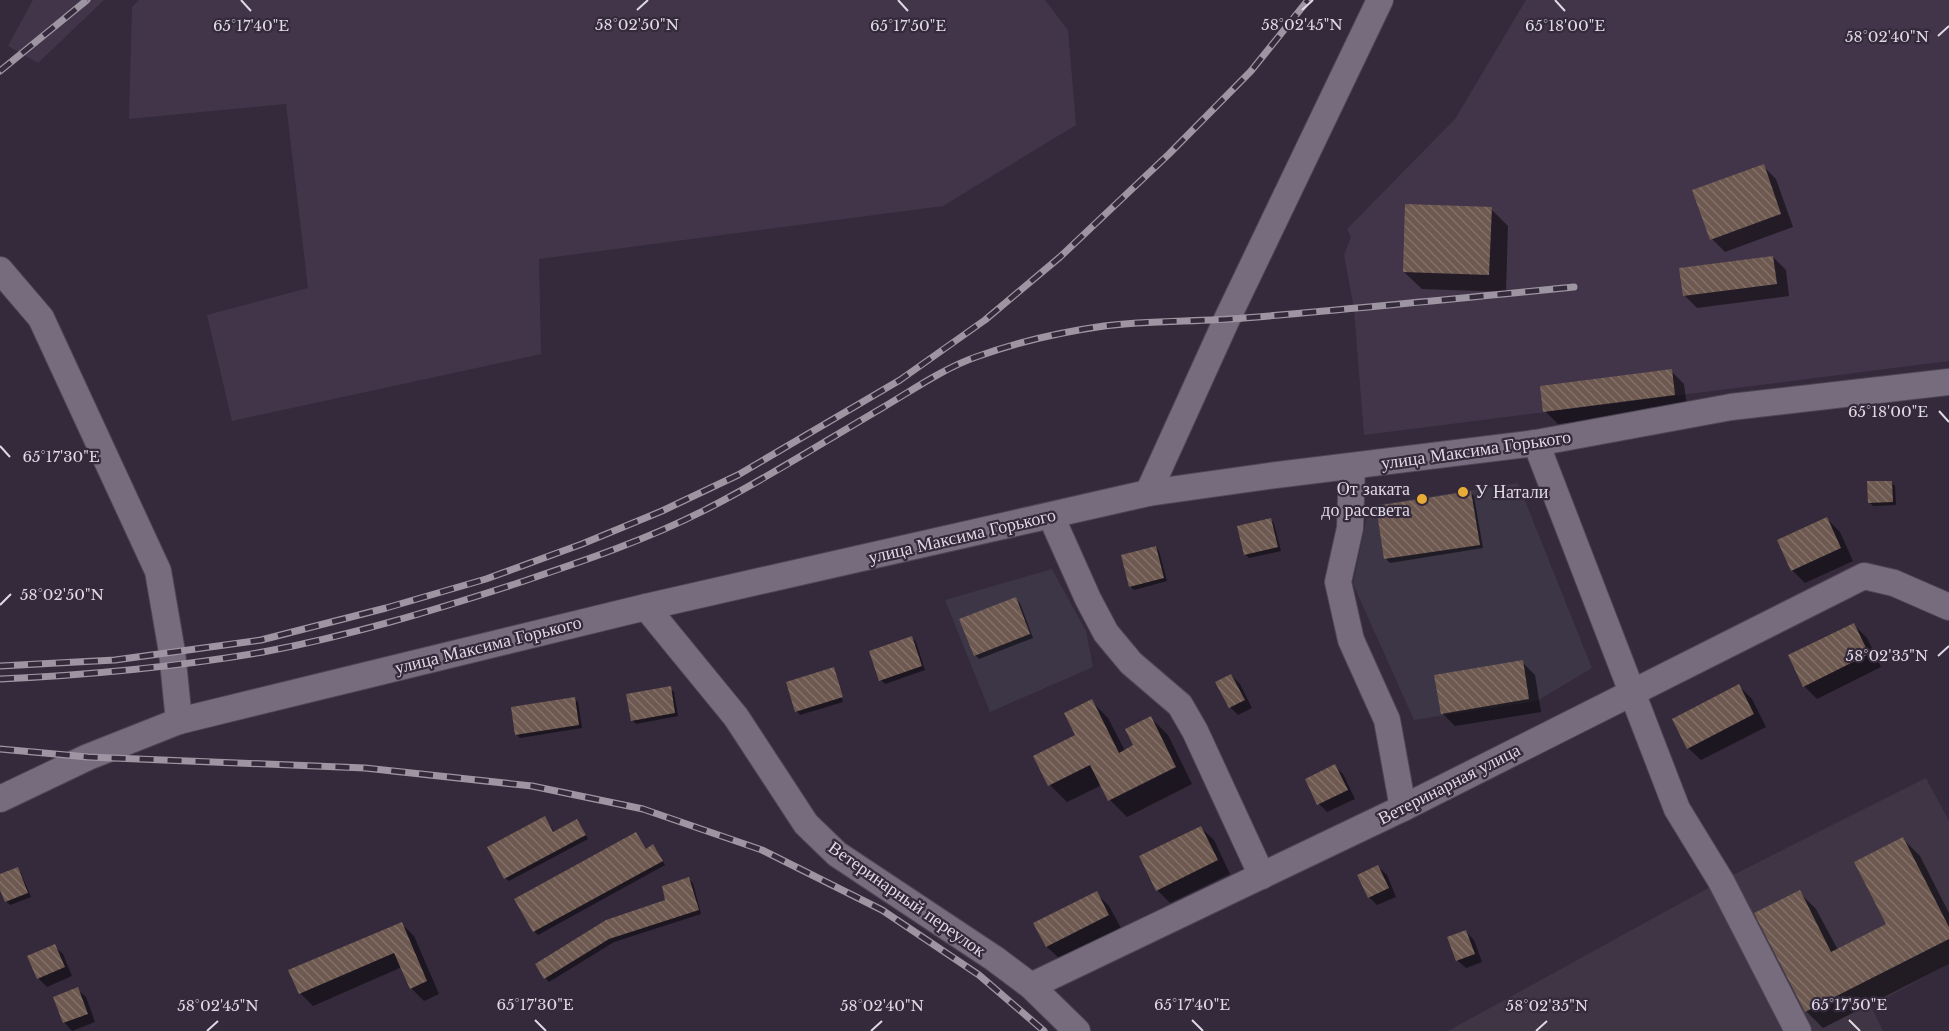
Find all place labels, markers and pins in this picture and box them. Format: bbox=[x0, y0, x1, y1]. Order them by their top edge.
place label: От заката до рассвета bbox=[1321, 478, 1410, 521]
place label: У Натали bbox=[1475, 481, 1549, 503]
marker: У Натали bbox=[1456, 485, 1470, 499]
marker: От заката до рассвета bbox=[1415, 492, 1429, 506]

